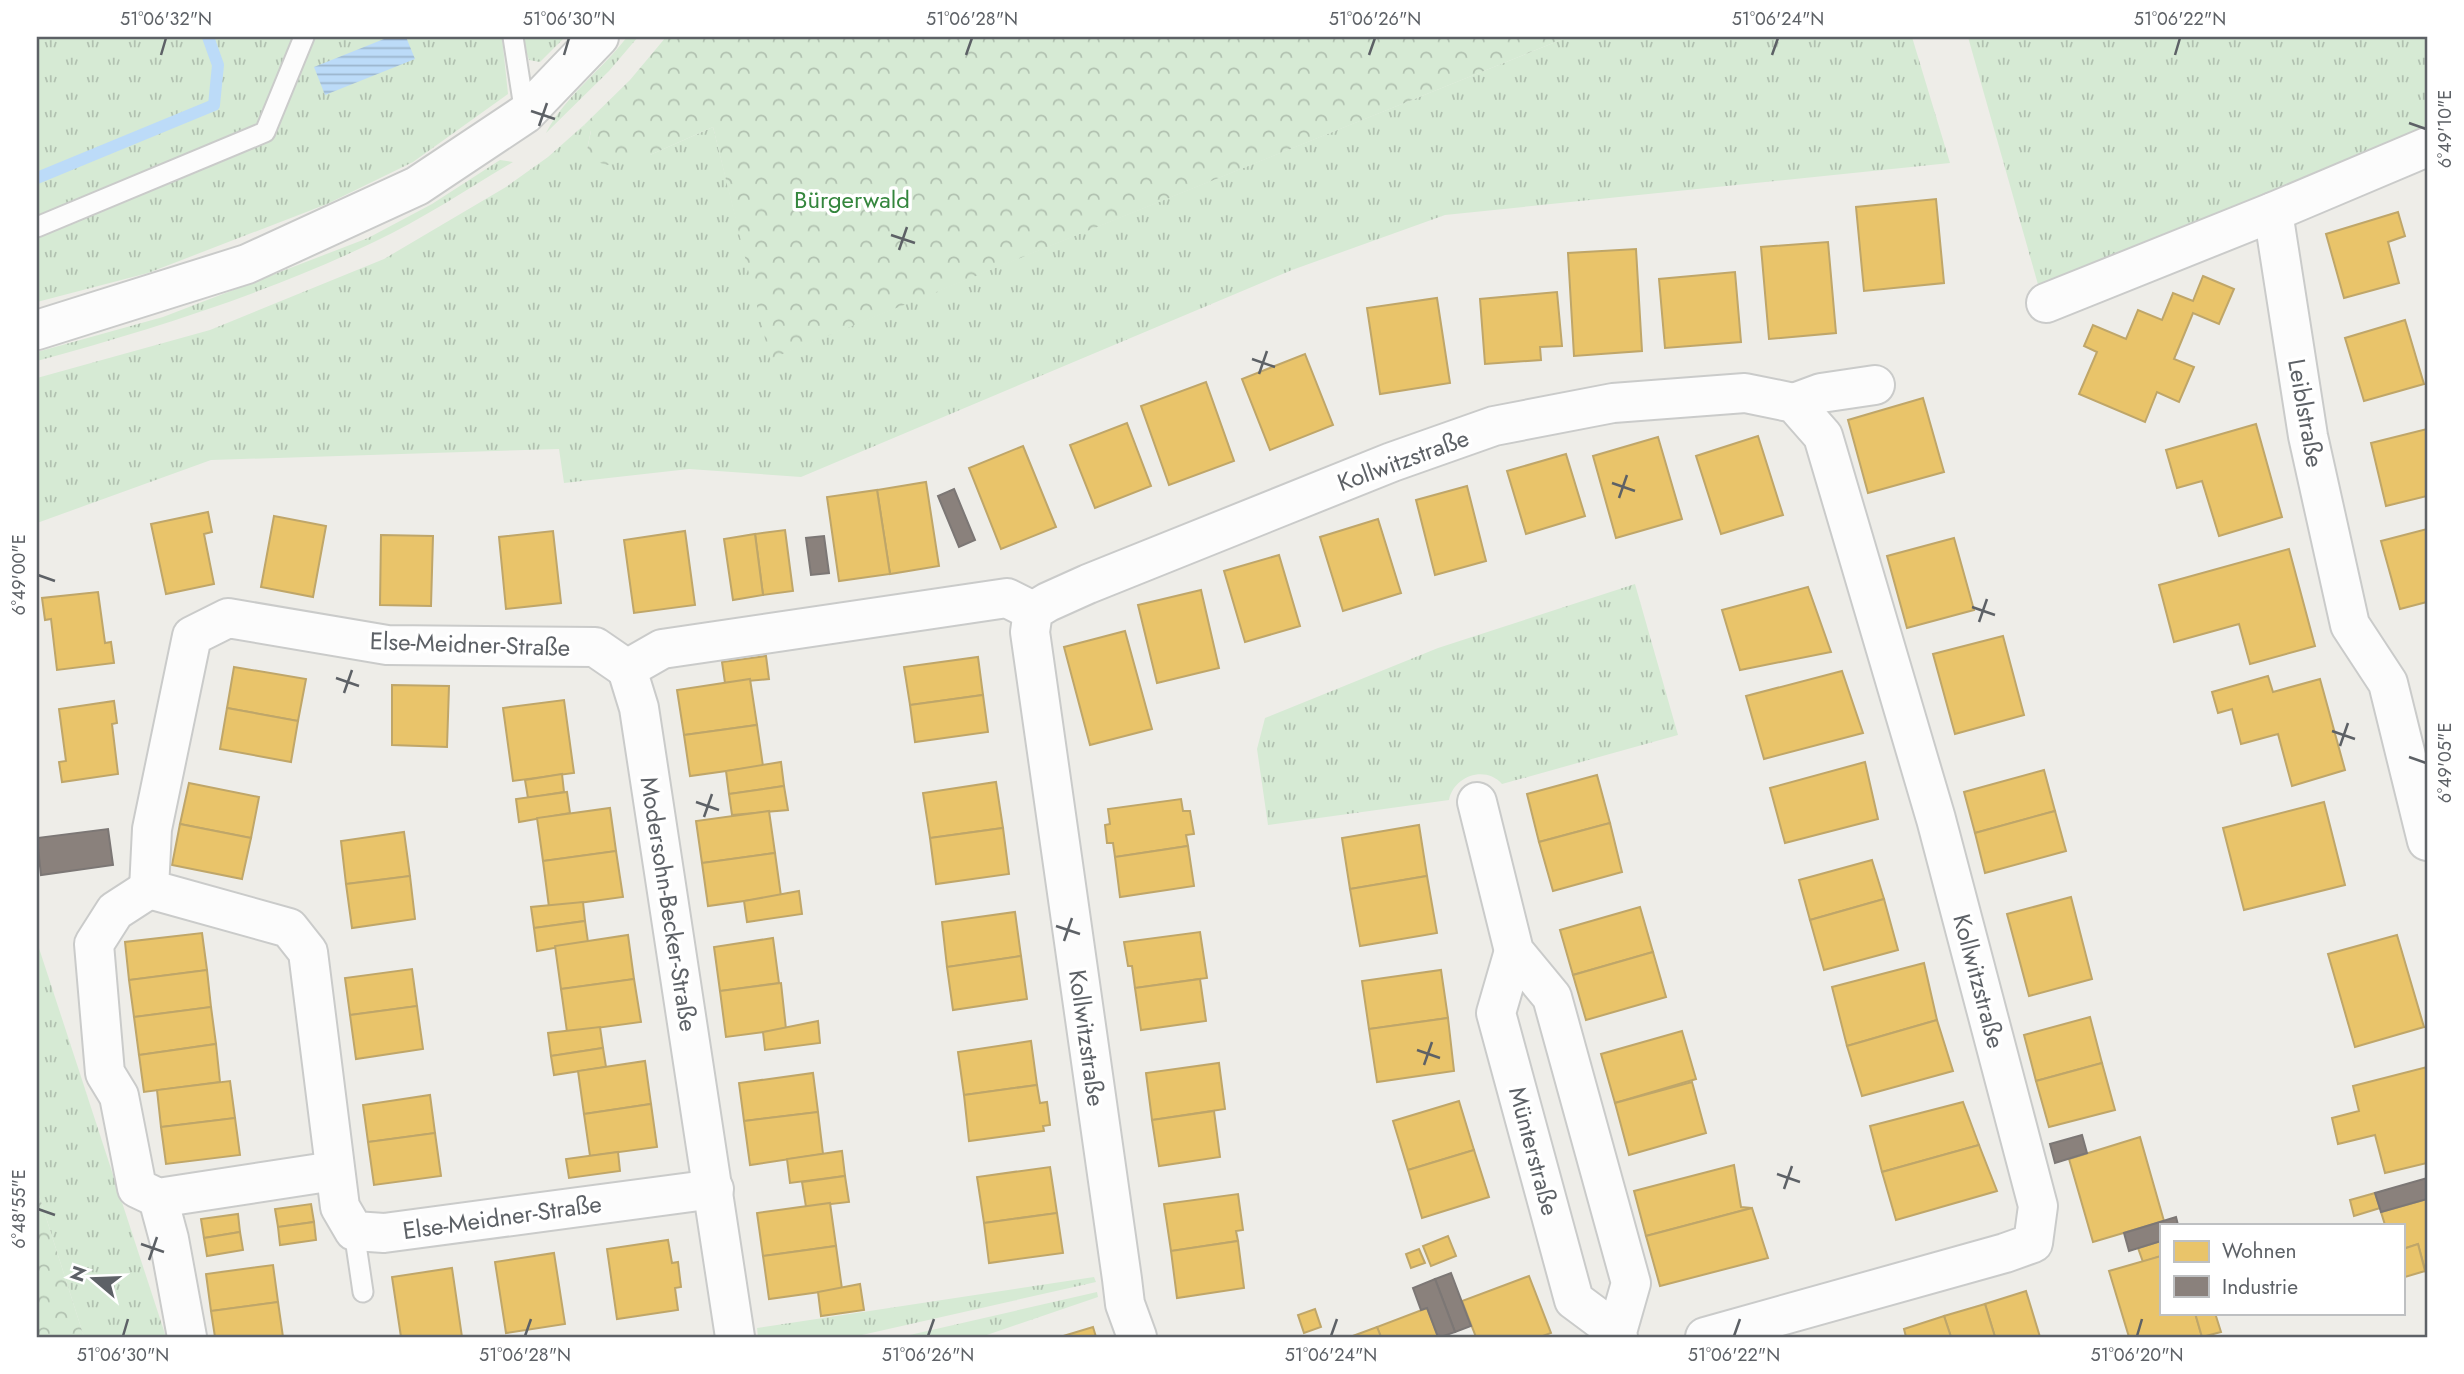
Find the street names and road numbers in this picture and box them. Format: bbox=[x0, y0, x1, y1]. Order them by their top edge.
street label: Leiblstraße bbox=[2279, 356, 2333, 470]
street label: Kollwitzstraße bbox=[1332, 420, 1474, 500]
street label: Else-Meidner-Straße bbox=[369, 623, 571, 665]
street label: Modersohn-Becker-Straße bbox=[632, 774, 706, 1034]
street label: Kollwitzstraße bbox=[1944, 910, 2014, 1052]
street label: Kollwitzstraße bbox=[1060, 967, 1114, 1109]
street label: Münterstraße bbox=[1500, 1083, 1568, 1219]
street label: Else-Meidner-Straße bbox=[400, 1186, 604, 1248]

